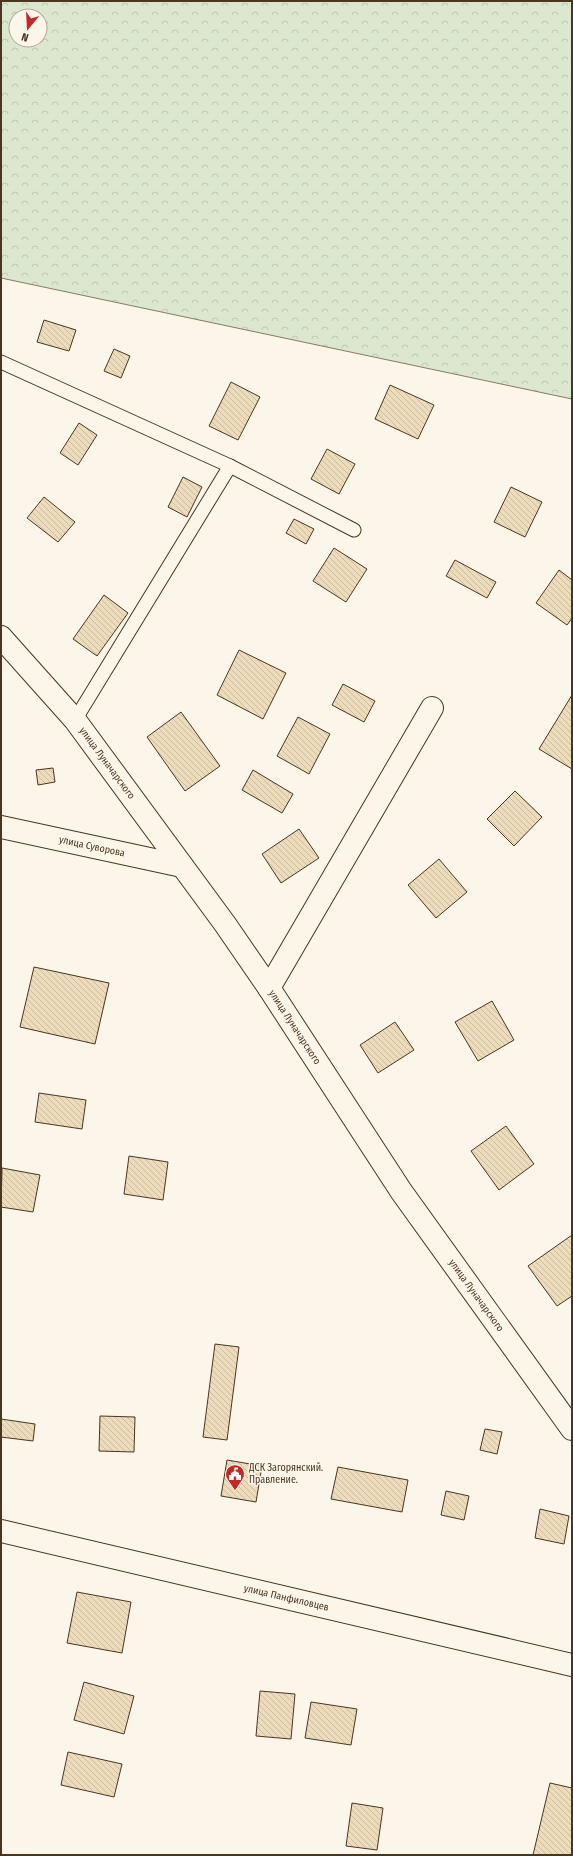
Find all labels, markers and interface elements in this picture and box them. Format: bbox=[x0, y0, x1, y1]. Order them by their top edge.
north arrow bbox=[8, 8, 48, 48]
text: N bbox=[20, 30, 30, 44]
street label: улица Луначарского bbox=[76, 725, 137, 802]
street label: улица Суворова bbox=[58, 834, 126, 860]
street label: улица Луначарского bbox=[266, 988, 323, 1067]
street label: улица Луначарского bbox=[446, 1257, 506, 1334]
place label: ДСК Загорянский. Правление. bbox=[248, 1462, 323, 1486]
public building icon: ДСК Загорянский. Правление. bbox=[224, 1463, 246, 1491]
street label: улица Панфиловцев bbox=[242, 1582, 330, 1614]

